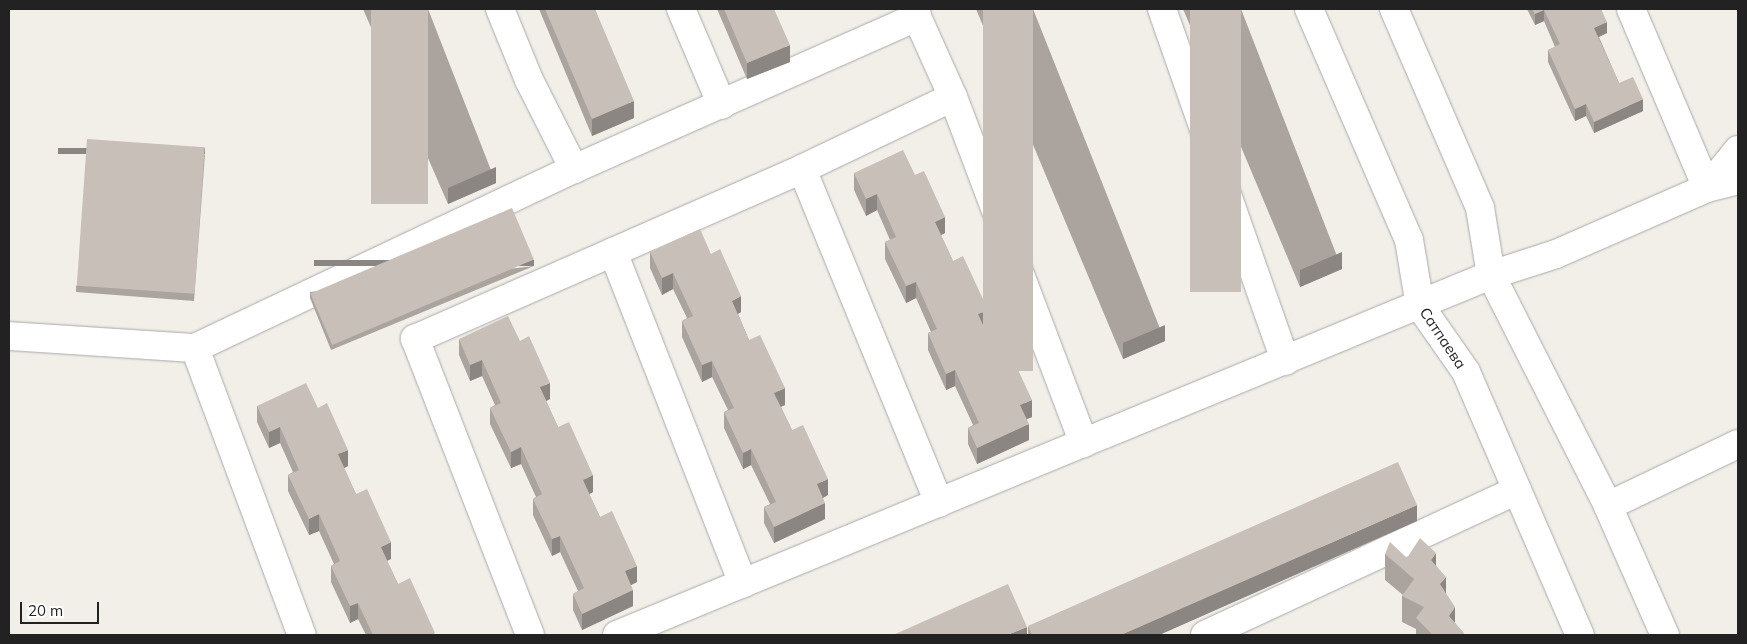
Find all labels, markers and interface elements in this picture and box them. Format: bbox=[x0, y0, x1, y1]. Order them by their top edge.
street label: Сатпаева bbox=[1416, 304, 1470, 372]
scale bar bbox=[22, 592, 101, 624]
text: 20 m bbox=[28, 601, 63, 620]

